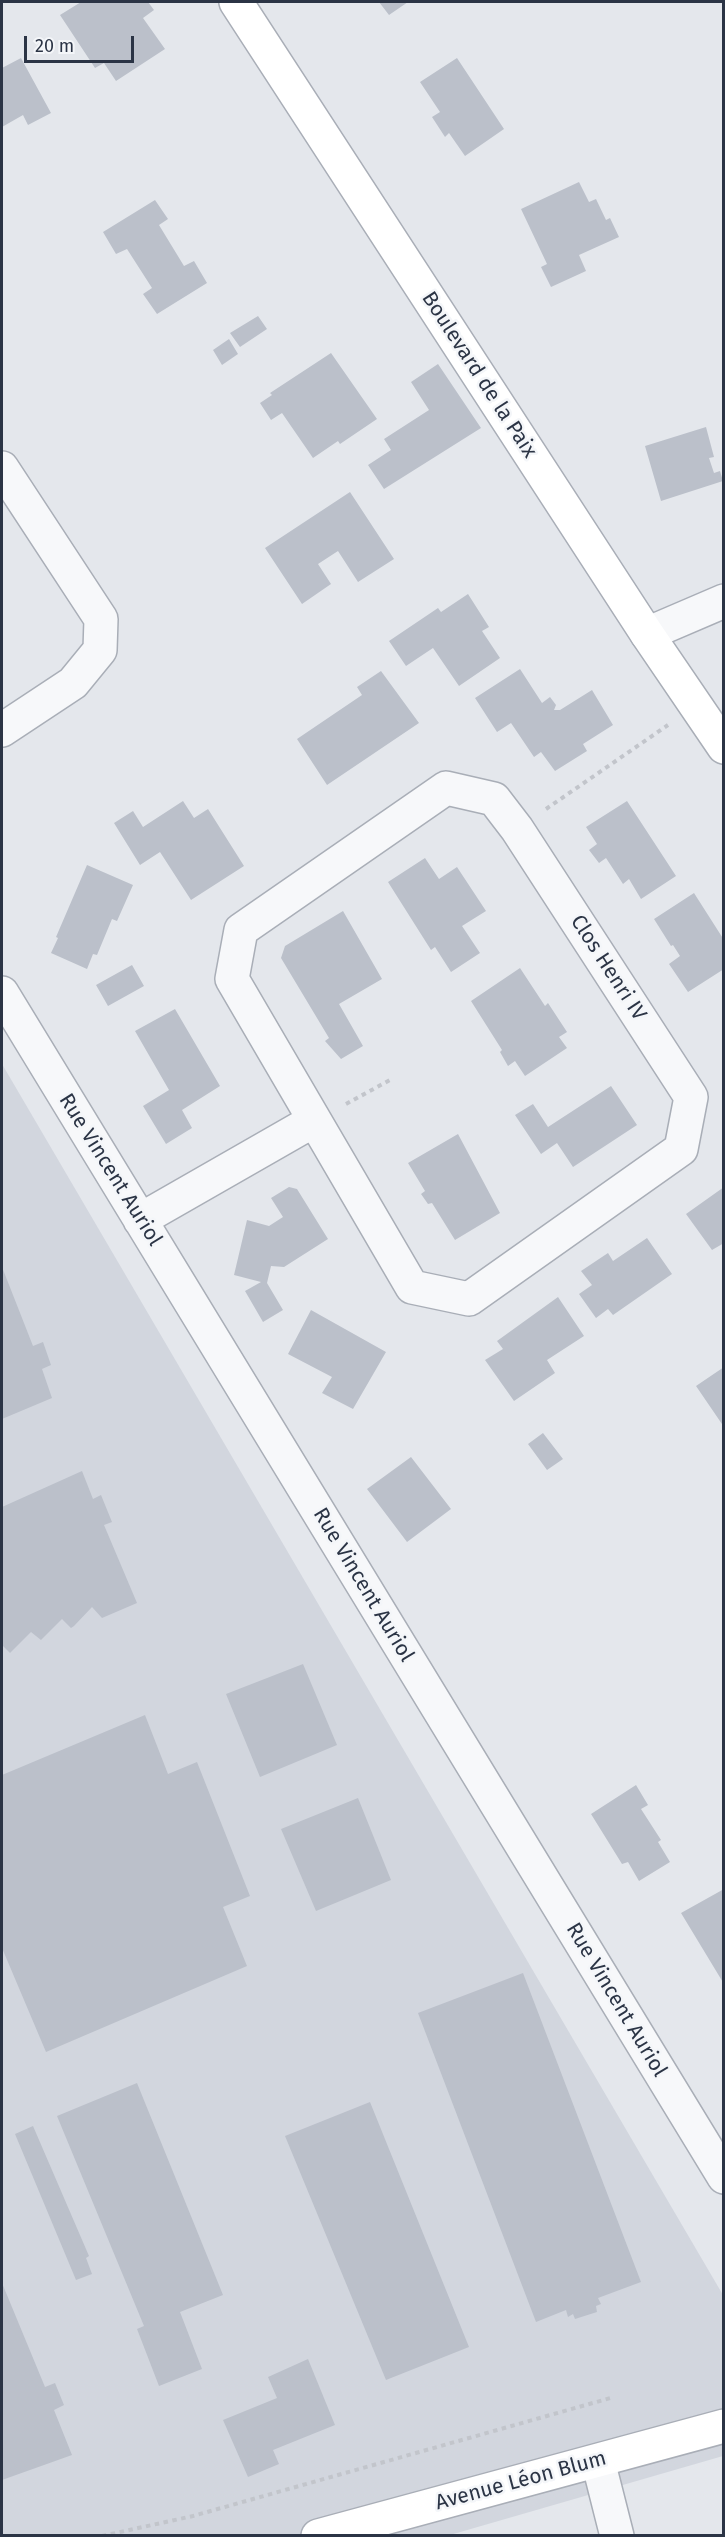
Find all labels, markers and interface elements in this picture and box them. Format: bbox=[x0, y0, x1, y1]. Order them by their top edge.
scale bar bbox=[27, 24, 136, 62]
text: 20 m bbox=[35, 35, 74, 57]
street label: Boulevard de la Paix bbox=[416, 287, 542, 463]
street label: Clos Henri IV bbox=[565, 911, 651, 1025]
street label: Rue Vincent Auriol bbox=[53, 1089, 167, 1251]
street label: Rue Vincent Auriol bbox=[307, 1503, 419, 1667]
street label: Rue Vincent Auriol bbox=[560, 1918, 672, 2082]
street label: Avenue Léon Blum bbox=[433, 2446, 609, 2516]

